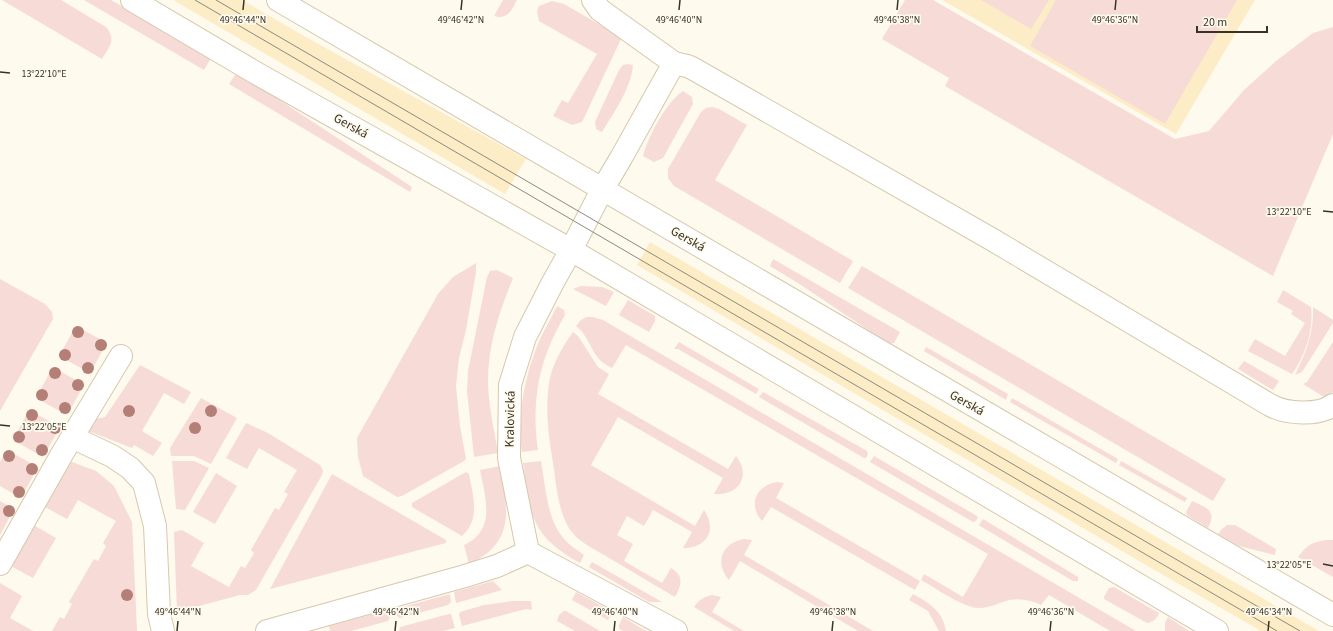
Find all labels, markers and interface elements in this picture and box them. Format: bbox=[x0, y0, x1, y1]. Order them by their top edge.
scale bar bbox=[1197, 8, 1267, 34]
text: 49°46'44"N bbox=[220, 13, 266, 27]
text: 49°46'42"N bbox=[438, 13, 484, 27]
text: 49°46'40"N bbox=[656, 13, 702, 27]
text: 49°46'38"N bbox=[874, 13, 920, 27]
text: 49°46'36"N bbox=[1092, 13, 1138, 27]
text: 20 m bbox=[1203, 14, 1227, 31]
text: 13°22'10"E bbox=[21, 67, 67, 81]
street label: Gerská bbox=[330, 109, 372, 143]
text: 13°22'10"E bbox=[1266, 205, 1312, 219]
street label: Gerská bbox=[667, 222, 709, 256]
street label: Gerská bbox=[946, 386, 988, 420]
street label: Kralovická bbox=[501, 391, 519, 447]
text: 13°22'05"E bbox=[21, 420, 67, 434]
text: 13°22'05"E bbox=[1266, 558, 1312, 572]
text: 49°46'44"N bbox=[155, 605, 201, 619]
text: 49°46'42"N bbox=[373, 605, 419, 619]
text: 49°46'40"N bbox=[592, 605, 638, 619]
text: 49°46'38"N bbox=[810, 605, 856, 619]
text: 49°46'36"N bbox=[1028, 605, 1074, 619]
text: 49°46'34"N bbox=[1246, 605, 1292, 619]

